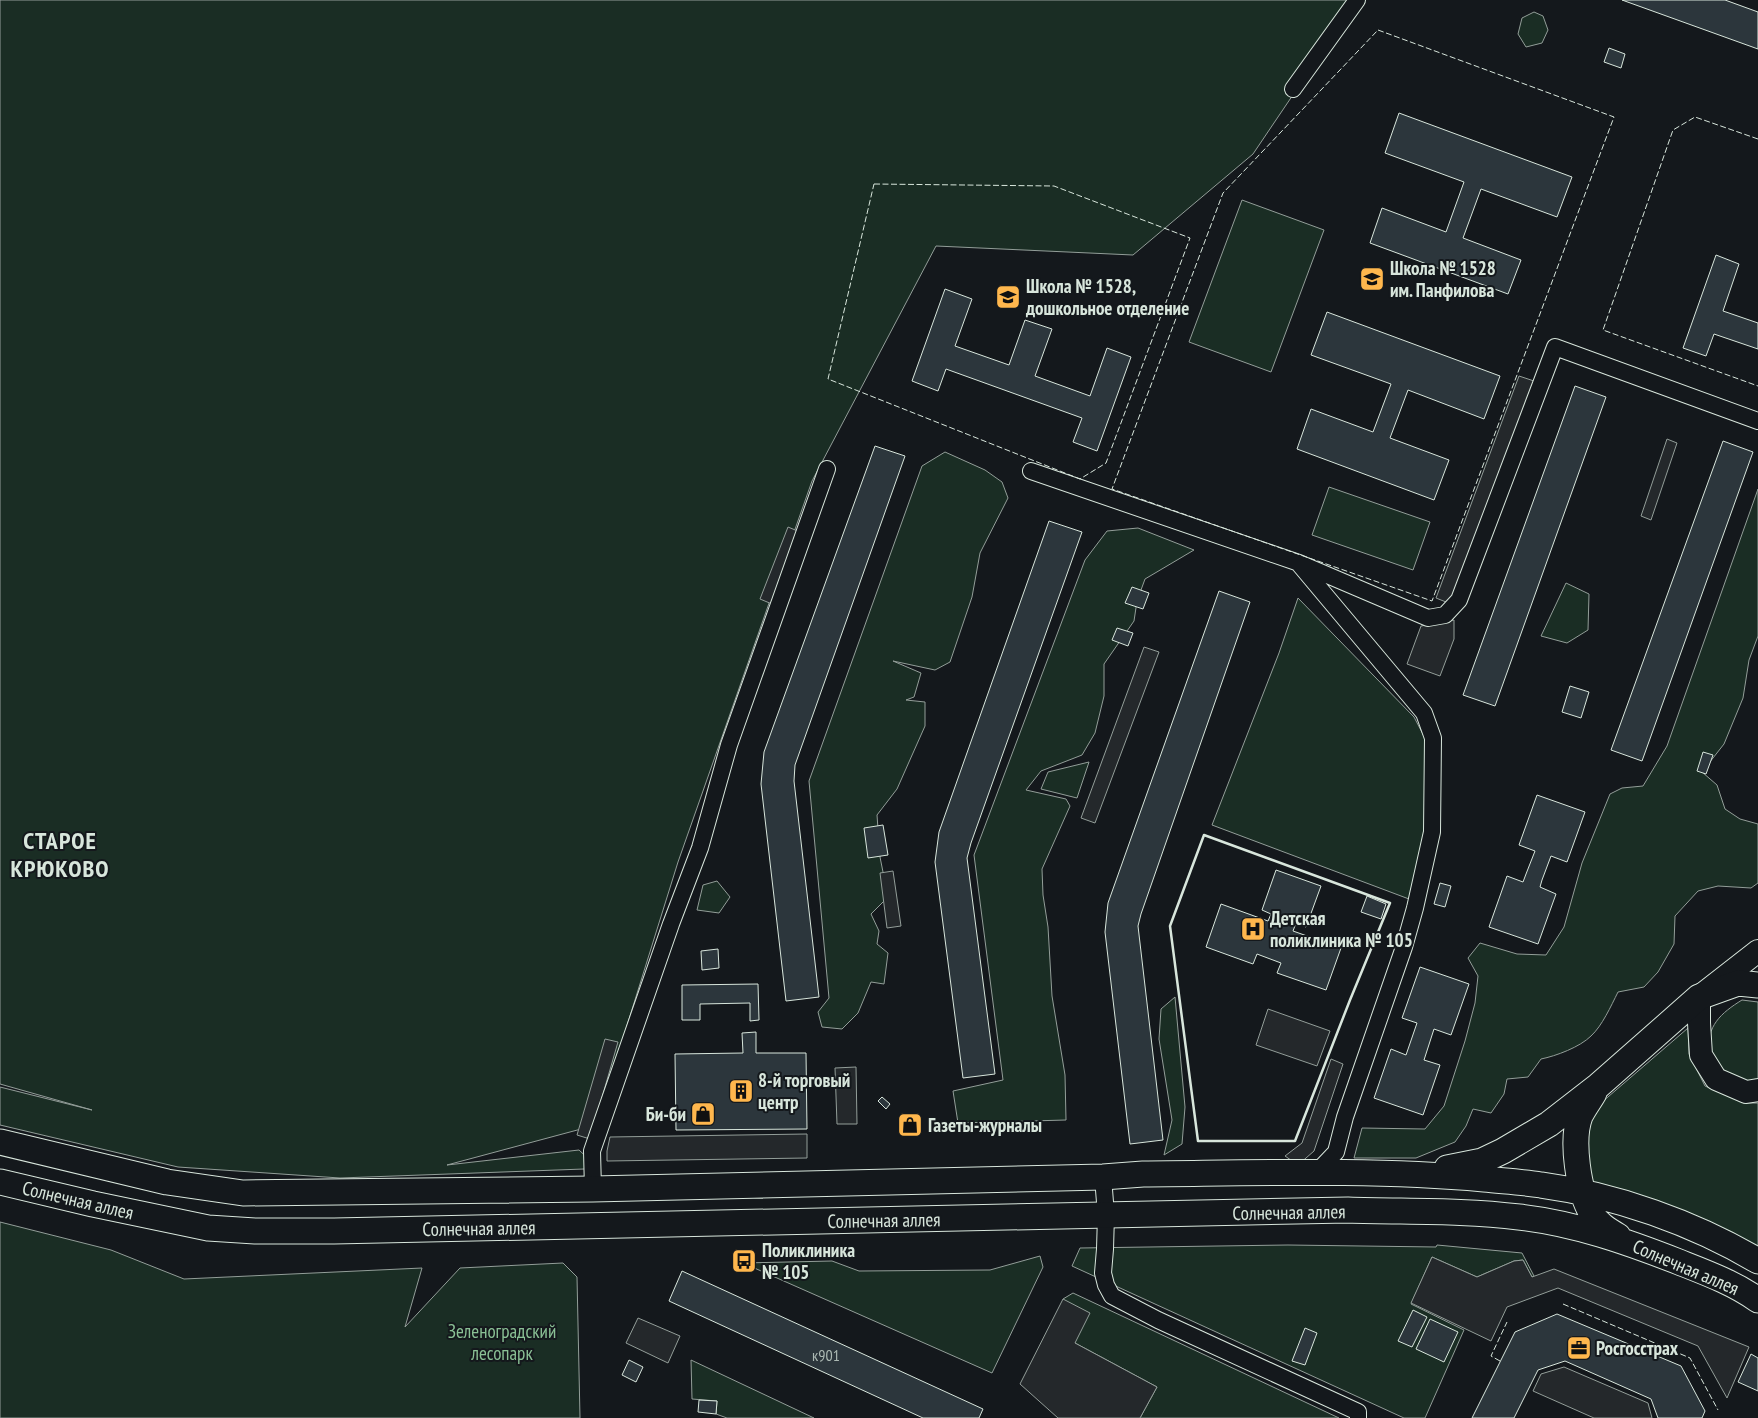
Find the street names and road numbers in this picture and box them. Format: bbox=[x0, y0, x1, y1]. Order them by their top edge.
street label: Солнечная аллея bbox=[20, 1176, 136, 1224]
street label: Солнечная аллея bbox=[1232, 1199, 1346, 1225]
street label: Солнечная аллея bbox=[827, 1207, 941, 1233]
street label: Солнечная аллея bbox=[422, 1215, 536, 1241]
street label: Солнечная аллея bbox=[1629, 1234, 1743, 1300]

